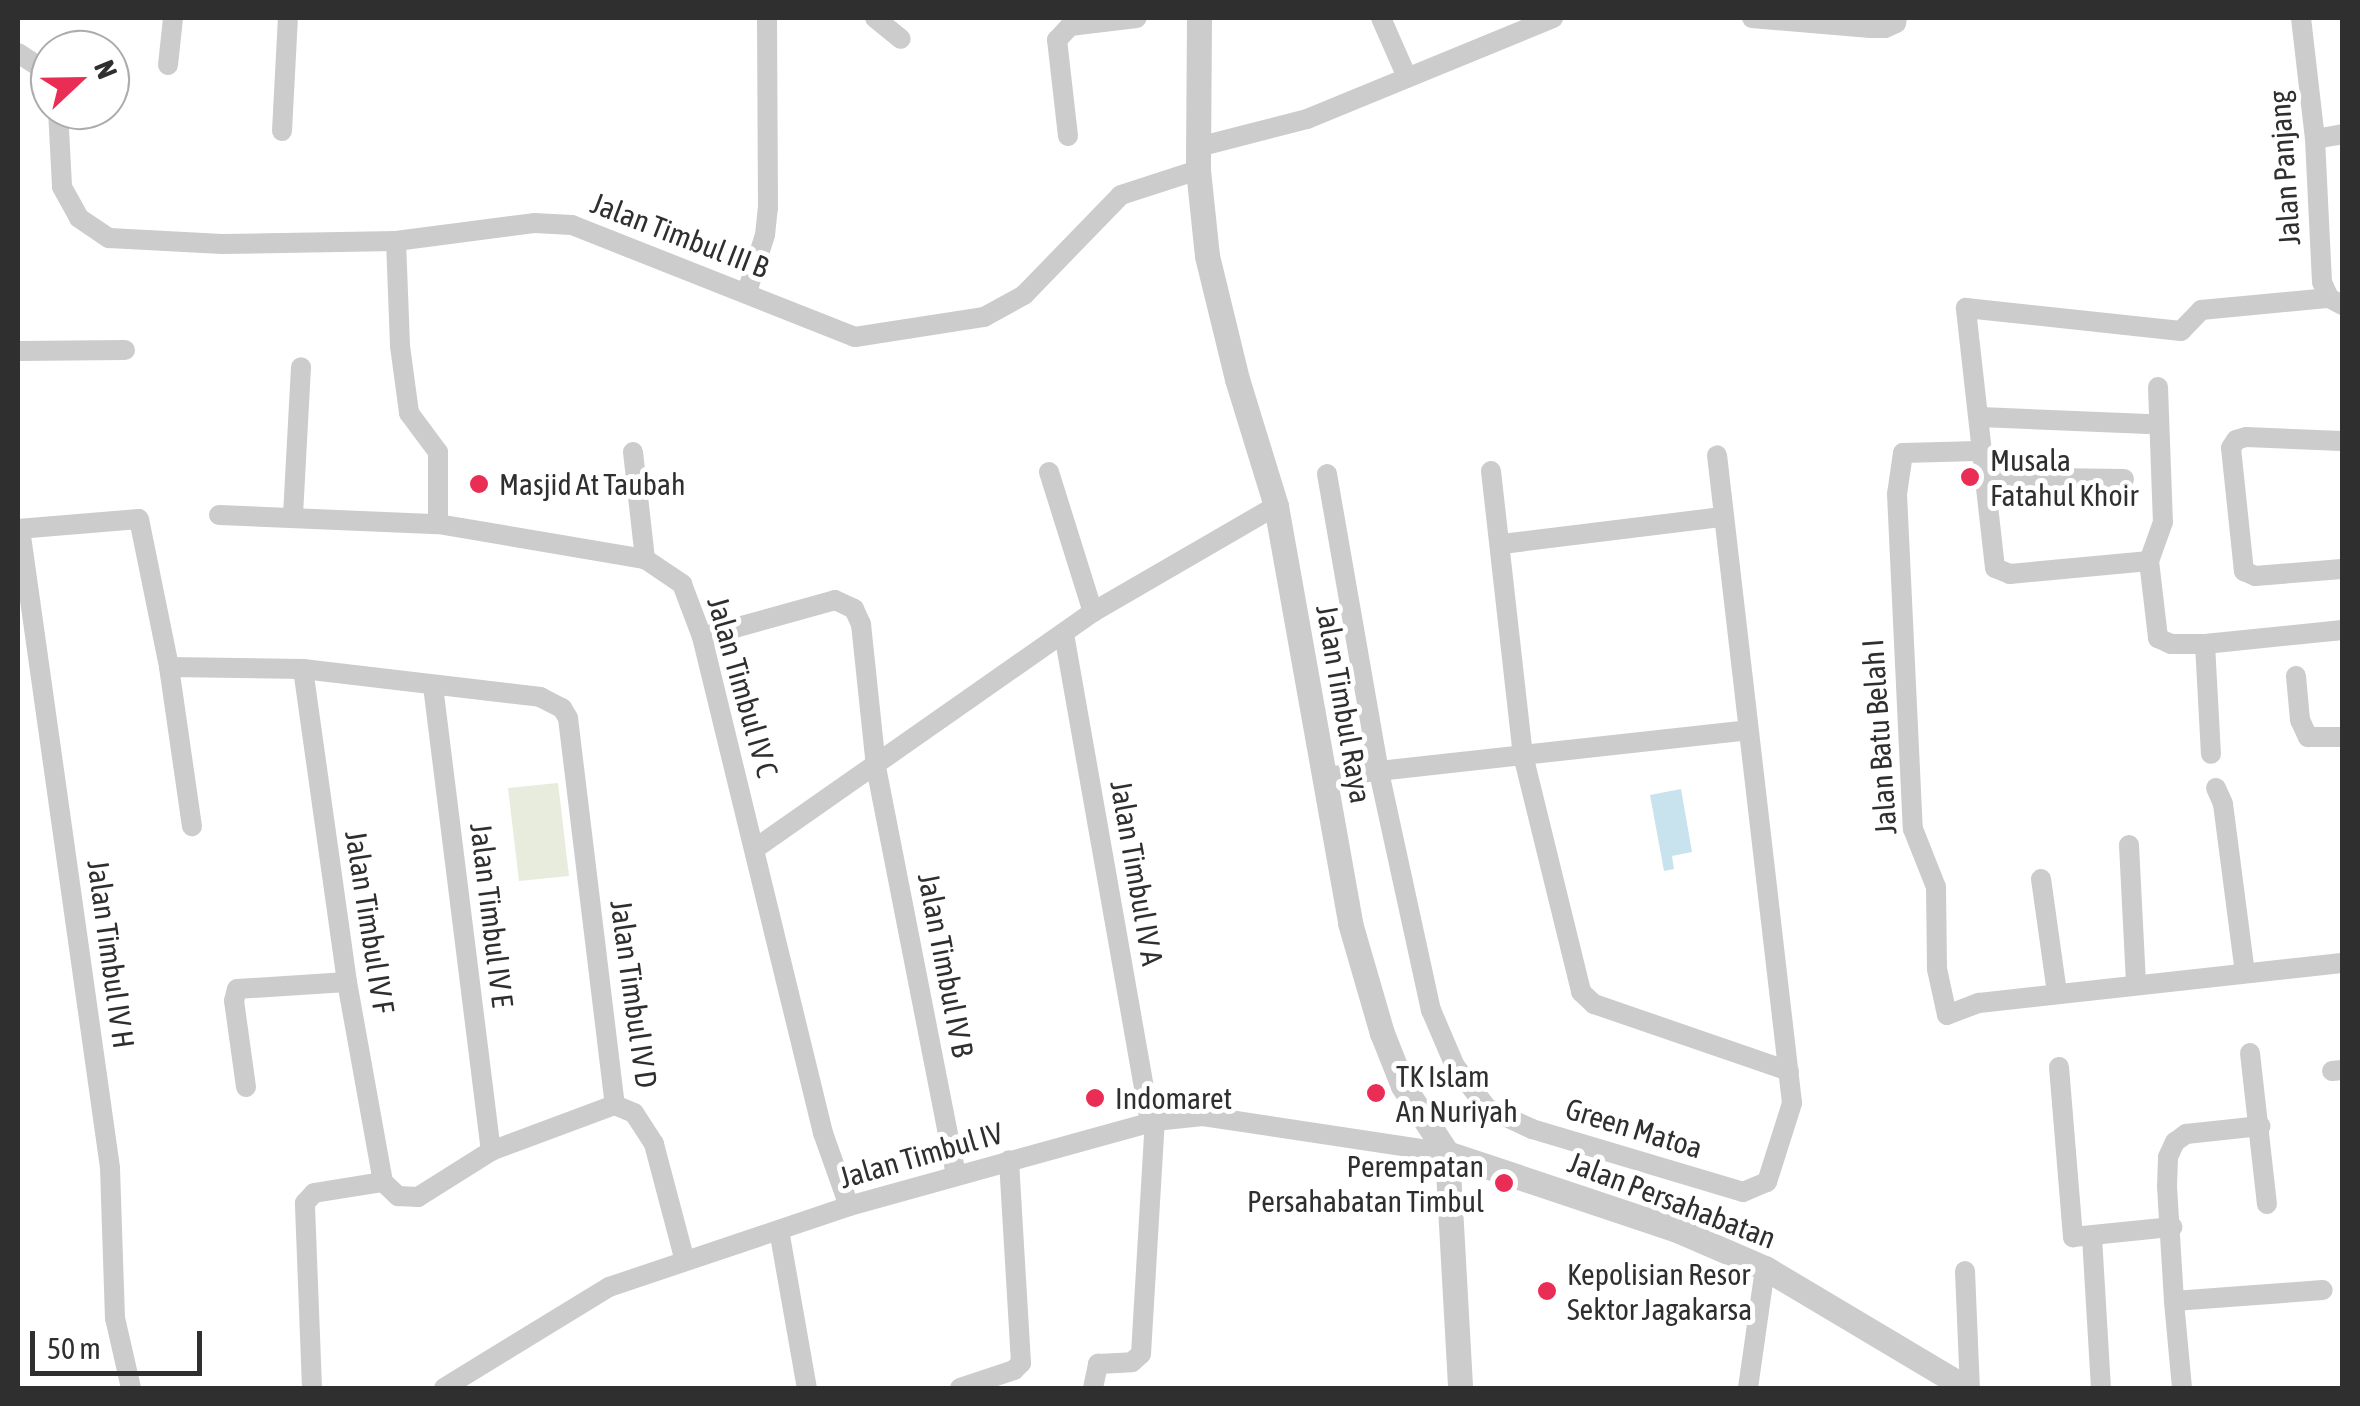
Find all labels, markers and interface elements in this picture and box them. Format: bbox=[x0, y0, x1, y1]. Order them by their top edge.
north arrow bbox=[30, 30, 130, 130]
text: N bbox=[88, 56, 124, 83]
street label: Jalan Panjang bbox=[2261, 89, 2307, 247]
street label: Jalan Timbul III B bbox=[586, 185, 774, 285]
place label: Musala Fatahul Khoir bbox=[1990, 442, 2138, 512]
place label: Masjid At Taubah bbox=[499, 466, 685, 502]
marker: Musala Fatahul Khoir bbox=[1959, 466, 1981, 488]
marker: Masjid At Taubah bbox=[468, 473, 490, 495]
street label: Jalan Timbul IV C bbox=[700, 593, 786, 781]
street label: Jalan Timbul Raya bbox=[1309, 602, 1379, 806]
street label: Jalan Batu Belah I bbox=[1854, 638, 1904, 836]
street label: Jalan Timbul IV A bbox=[1103, 778, 1171, 968]
street label: Jalan Timbul IV E bbox=[463, 821, 521, 1009]
street label: Jalan Timbul IV F bbox=[338, 828, 402, 1016]
street label: Jalan Timbul IV H bbox=[80, 857, 142, 1051]
street label: Jalan Timbul IV B bbox=[911, 870, 981, 1060]
street label: Jalan Timbul IV D bbox=[603, 898, 665, 1090]
place label: TK Islam An Nuriyah bbox=[1396, 1058, 1518, 1128]
place label: Indomaret bbox=[1115, 1080, 1232, 1116]
marker: TK Islam An Nuriyah bbox=[1365, 1082, 1387, 1104]
marker: Indomaret bbox=[1084, 1087, 1106, 1109]
street label: Green Matoa bbox=[1561, 1090, 1707, 1166]
street label: Jalan Timbul IV bbox=[835, 1115, 1007, 1195]
street label: Jalan Persahabatan bbox=[1563, 1144, 1781, 1256]
place label: Perempatan Persahabatan Timbul bbox=[1247, 1148, 1484, 1218]
marker: Perempatan Persahabatan Timbul bbox=[1493, 1172, 1515, 1194]
place label: Kepolisian Resor Sektor Jagakarsa bbox=[1567, 1256, 1752, 1326]
marker: Kepolisian Resor Sektor Jagakarsa bbox=[1536, 1280, 1558, 1302]
scale bar bbox=[35, 1311, 208, 1373]
text: 50 m bbox=[47, 1331, 101, 1365]

